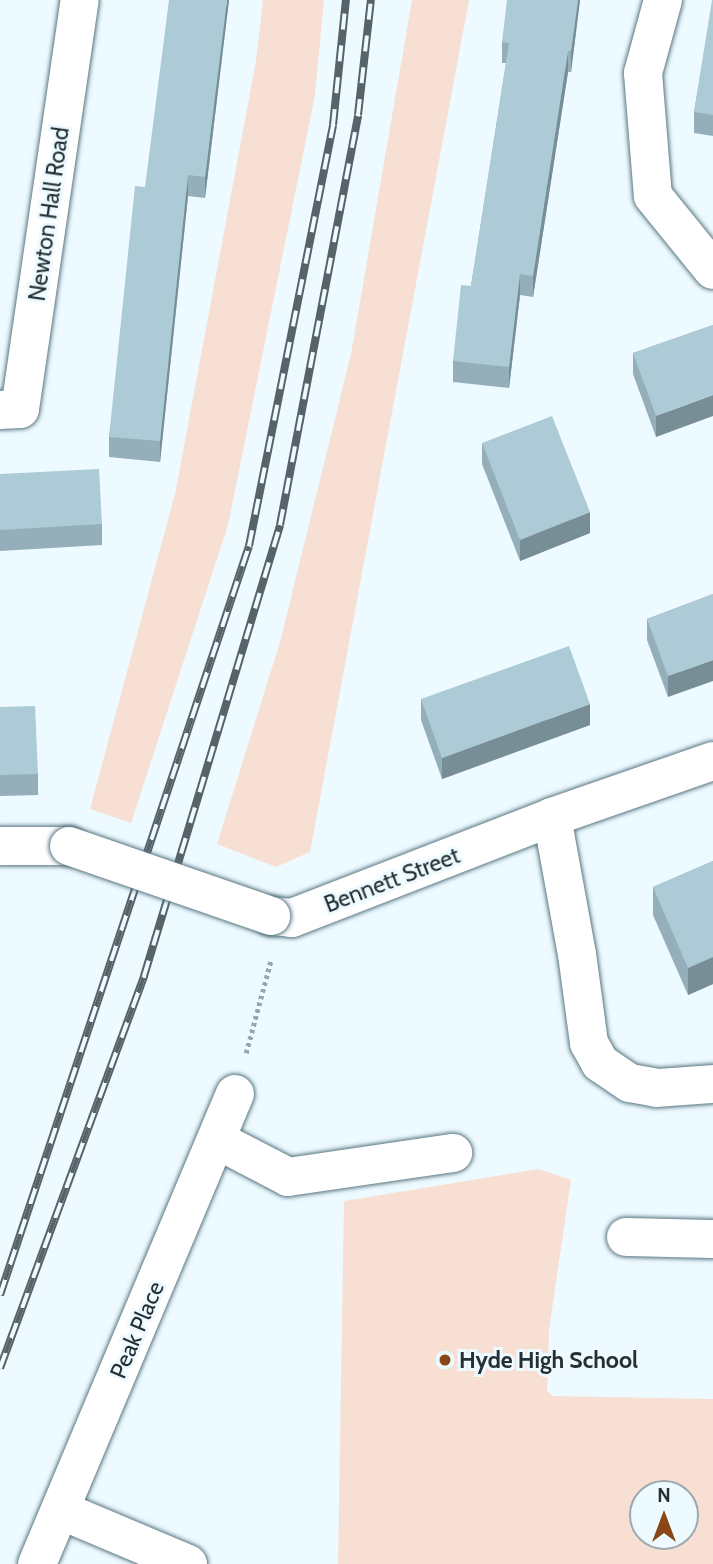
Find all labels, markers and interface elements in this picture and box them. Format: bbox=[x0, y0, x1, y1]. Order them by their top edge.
street label: Newton Hall Road bbox=[23, 125, 75, 303]
street label: Bennett Street bbox=[320, 842, 464, 918]
street label: Peak Place bbox=[104, 1277, 170, 1383]
place label: Hyde High School bbox=[459, 1346, 638, 1374]
marker: Hyde High School bbox=[437, 1352, 453, 1368]
north arrow bbox=[629, 1480, 699, 1550]
text: N bbox=[657, 1484, 671, 1507]

